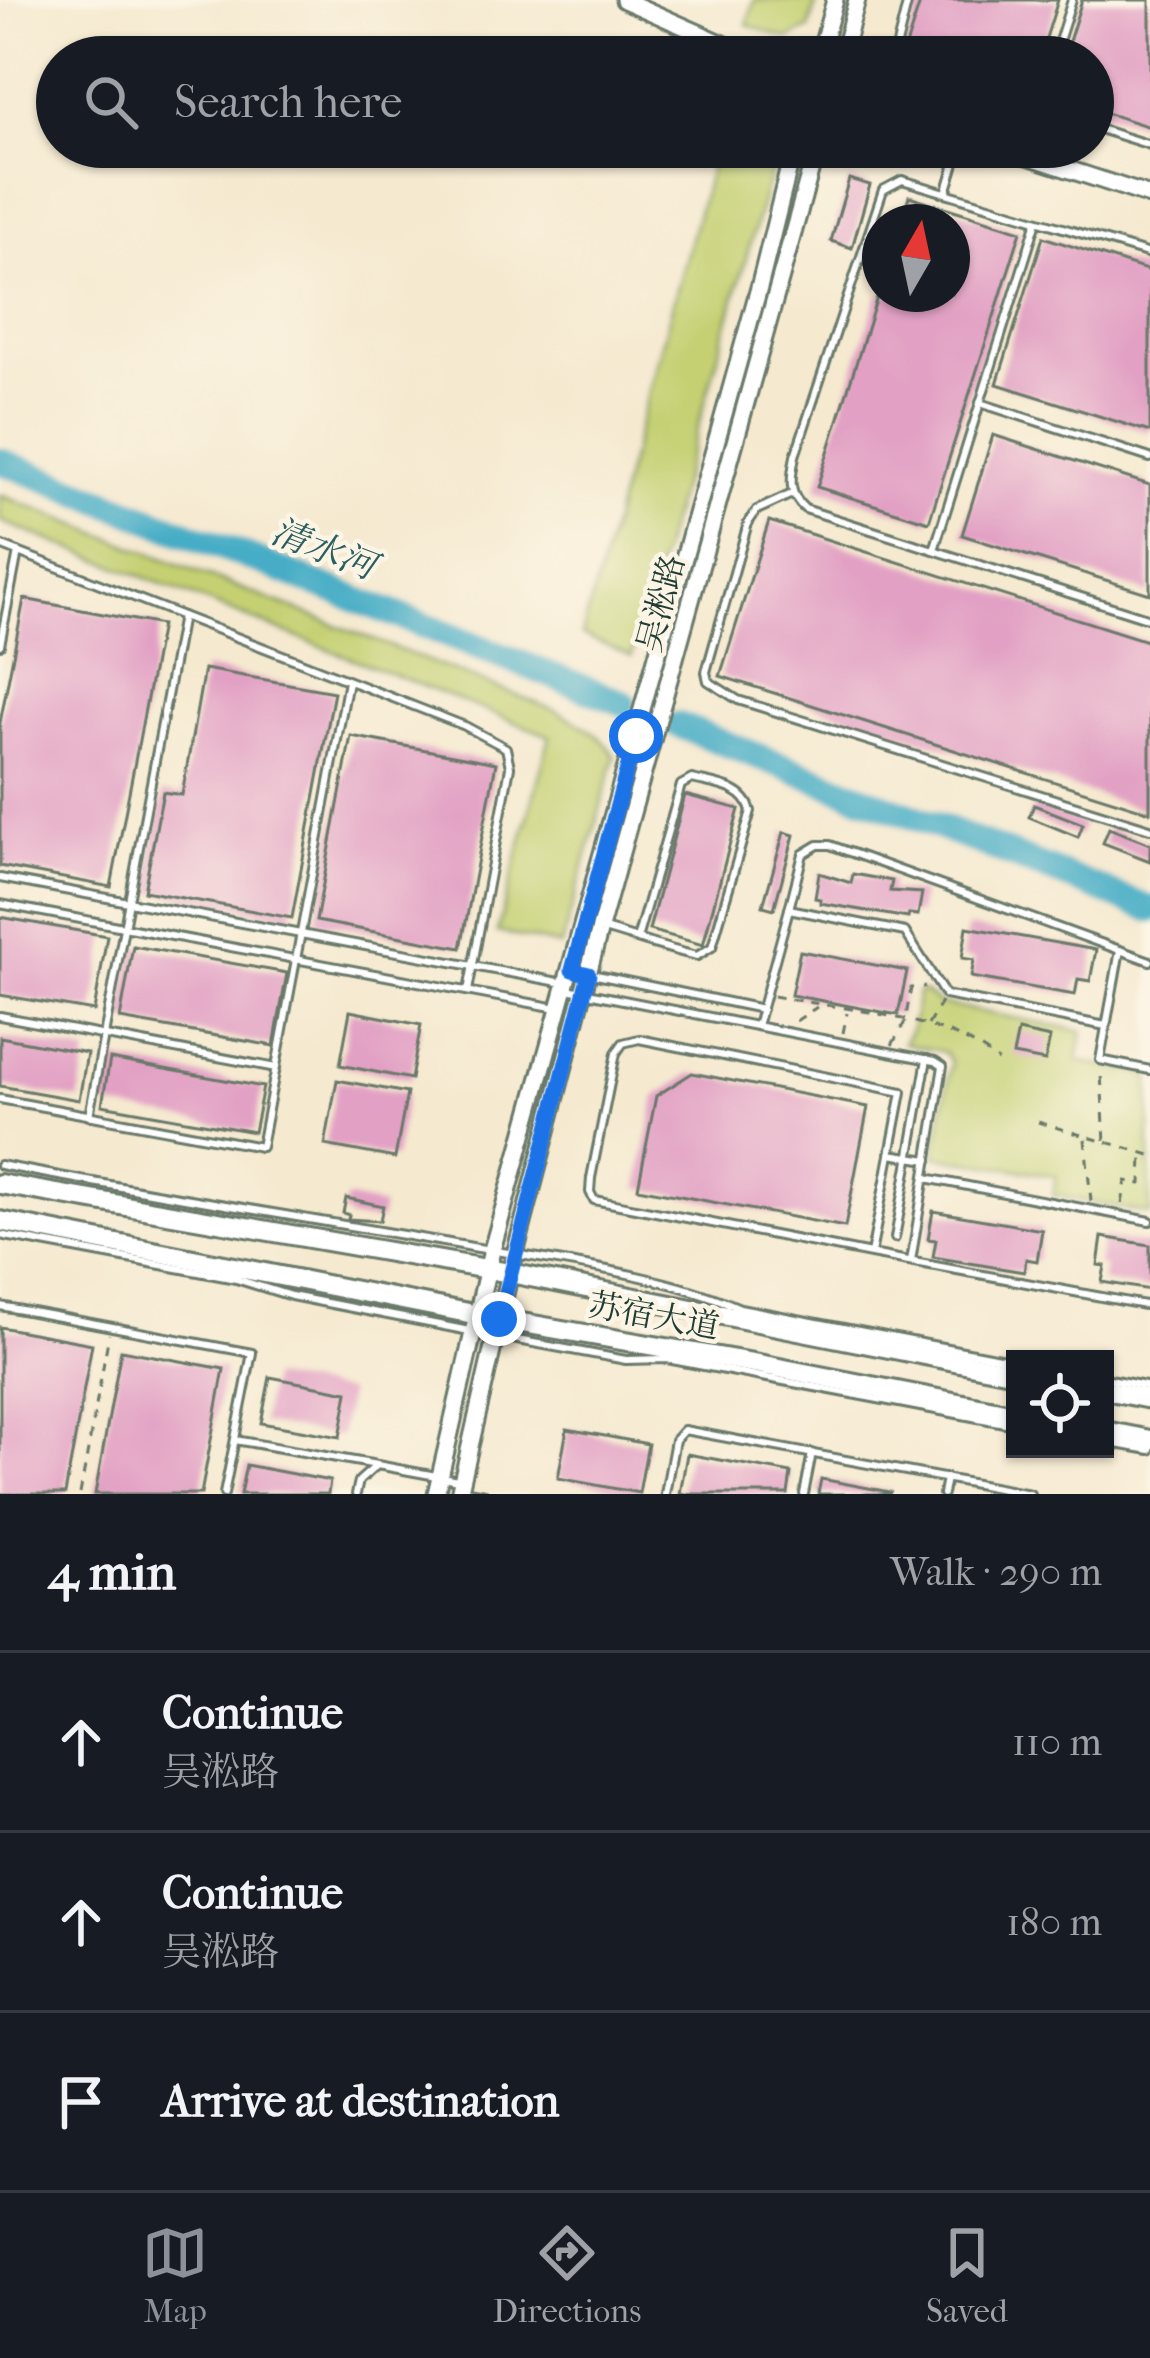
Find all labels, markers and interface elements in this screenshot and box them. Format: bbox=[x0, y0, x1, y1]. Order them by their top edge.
search box bbox=[36, 36, 1114, 168]
icon: search bbox=[78, 69, 144, 135]
text: Search here bbox=[174, 76, 402, 129]
north arrow bbox=[862, 204, 970, 312]
water label: 清水河 bbox=[266, 510, 387, 590]
street label: 吴淞路 bbox=[630, 551, 693, 656]
route start bbox=[609, 709, 663, 763]
street label: 苏宿大道 bbox=[585, 1286, 722, 1347]
route end bbox=[472, 1292, 526, 1346]
map controls bbox=[1006, 1350, 1114, 1458]
button: locate bbox=[1006, 1350, 1114, 1458]
text: 4 min bbox=[48, 1542, 176, 1602]
text: Walk · 290 m bbox=[890, 1549, 1102, 1595]
text: Continue bbox=[162, 1687, 343, 1740]
icon: ahead bbox=[48, 1709, 114, 1775]
text: 110 m bbox=[1012, 1719, 1102, 1765]
text: 吴淞路 bbox=[162, 1749, 279, 1795]
text: Continue bbox=[162, 1867, 343, 1920]
icon: ahead bbox=[48, 1889, 114, 1955]
text: 180 m bbox=[1006, 1899, 1102, 1945]
text: 吴淞路 bbox=[162, 1929, 279, 1975]
icon: arrive bbox=[48, 2069, 114, 2135]
text: Arrive at destination bbox=[162, 2075, 559, 2128]
tab: Map bbox=[142, 2220, 208, 2331]
tab: Directions bbox=[493, 2220, 641, 2331]
tab: Saved bbox=[926, 2220, 1008, 2331]

